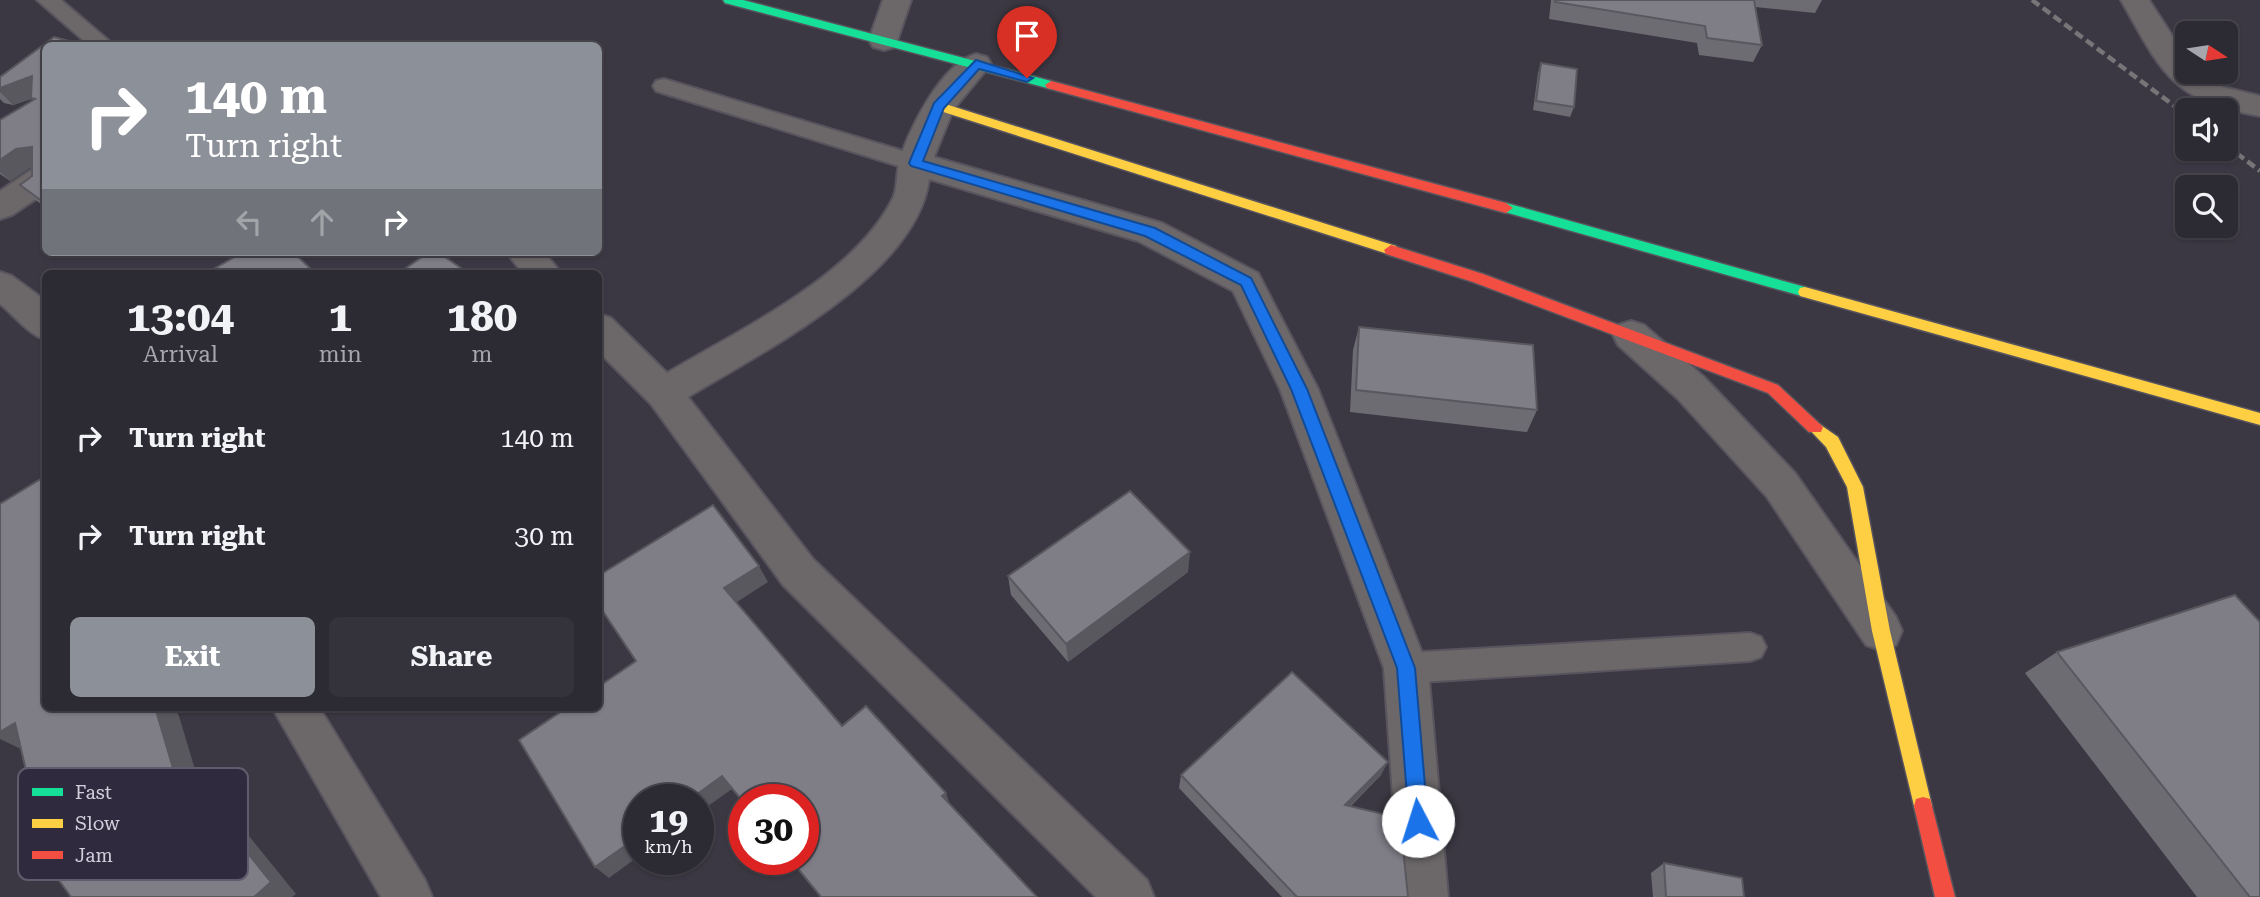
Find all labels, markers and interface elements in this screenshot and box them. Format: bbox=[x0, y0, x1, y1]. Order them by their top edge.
pin bbox=[997, 6, 1057, 78]
icon: arrive bbox=[1008, 17, 1046, 55]
north arrow bbox=[2175, 21, 2238, 84]
map controls bbox=[2175, 21, 2238, 238]
text: 140 m bbox=[185, 68, 327, 125]
icon: right bbox=[70, 70, 161, 161]
button: sound bbox=[2175, 98, 2238, 161]
text: Turn right bbox=[185, 127, 342, 165]
button: search bbox=[2175, 175, 2238, 238]
icon: left bbox=[230, 203, 268, 241]
icon: ahead bbox=[303, 203, 341, 241]
icon: right bbox=[376, 203, 414, 241]
text: 13:04 bbox=[127, 292, 234, 341]
text: 1 bbox=[329, 292, 352, 341]
text: 180 bbox=[447, 292, 517, 341]
text: Arrival bbox=[143, 341, 218, 368]
text: min bbox=[319, 341, 362, 368]
text: m bbox=[471, 341, 492, 368]
icon: right bbox=[70, 419, 108, 457]
text: Turn right bbox=[129, 423, 265, 453]
text: 140 m bbox=[500, 423, 574, 453]
icon: right bbox=[70, 517, 108, 555]
text: Turn right bbox=[129, 521, 265, 551]
text: 30 m bbox=[515, 521, 574, 551]
button: Exit bbox=[70, 617, 315, 697]
button: Share bbox=[329, 617, 574, 697]
legend bbox=[18, 768, 248, 880]
text: Fast bbox=[75, 781, 112, 804]
speed limit sign: 30 bbox=[728, 784, 819, 875]
position arrow bbox=[1381, 784, 1455, 858]
text: 19 bbox=[649, 800, 688, 841]
text: Slow bbox=[75, 812, 120, 835]
text: km/h bbox=[644, 836, 693, 857]
text: Jam bbox=[75, 844, 113, 867]

